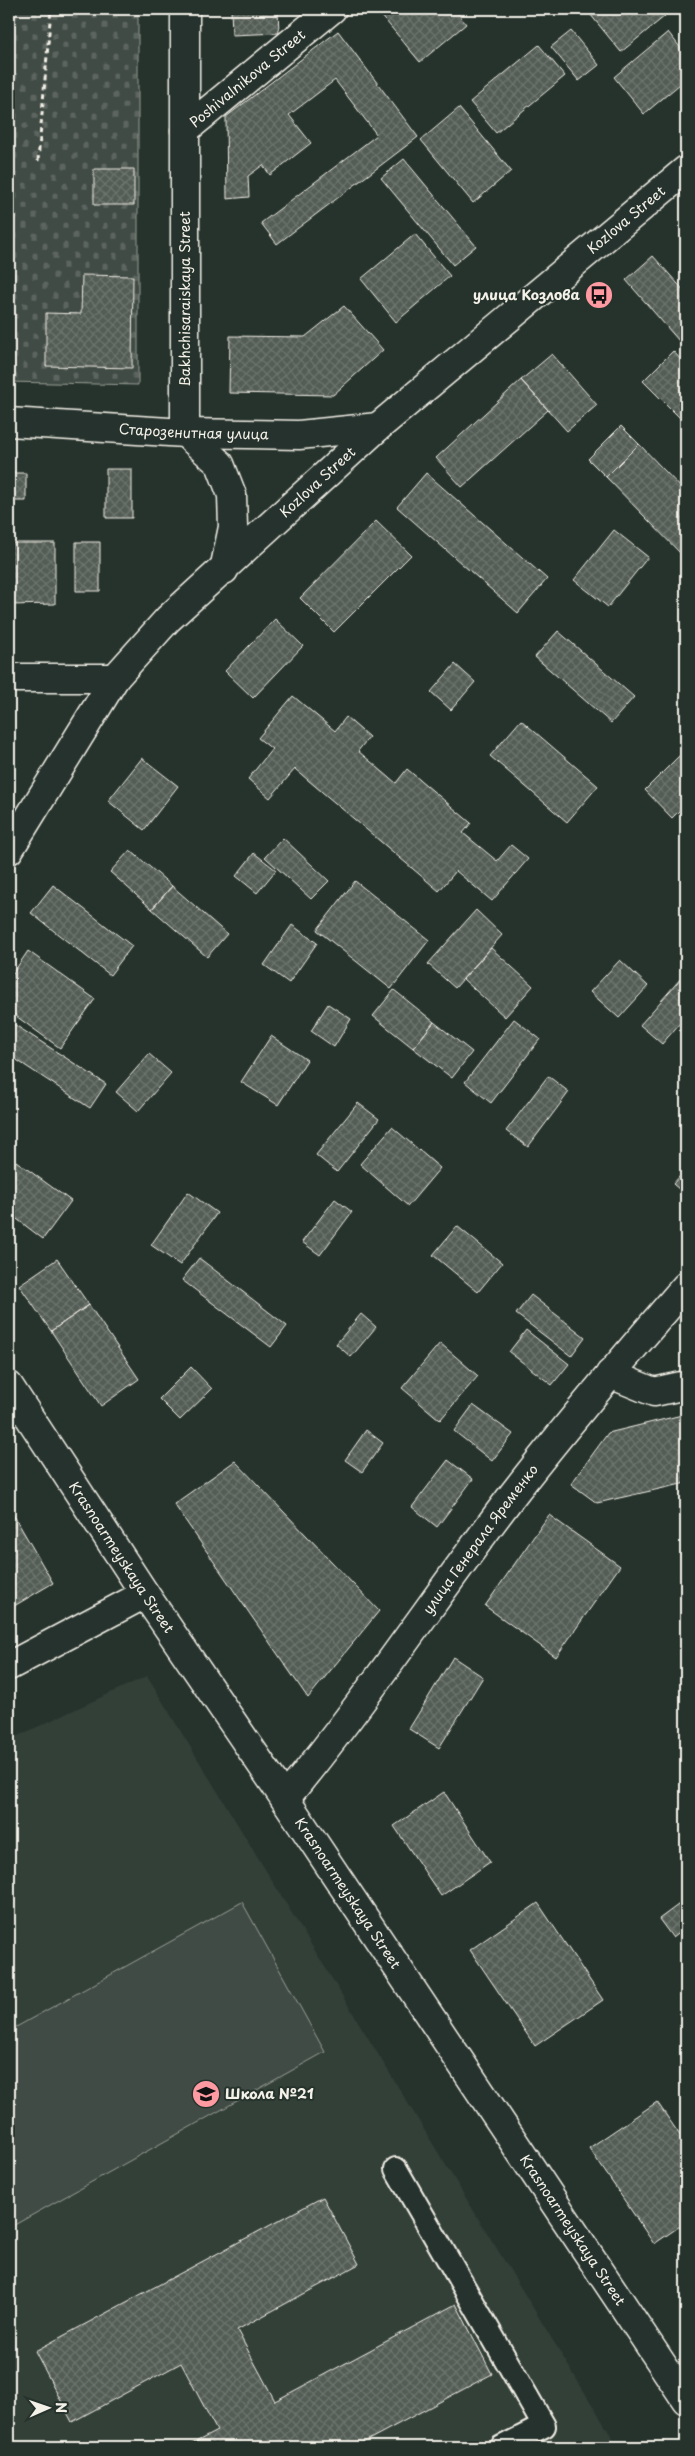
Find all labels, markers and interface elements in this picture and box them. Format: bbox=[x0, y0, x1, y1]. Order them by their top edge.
street label: Poshivalnikova Street bbox=[185, 24, 310, 132]
street label: Kozlova Street bbox=[582, 180, 670, 259]
street label: Bakhchisaraiskaya Street bbox=[174, 211, 195, 387]
bus stop icon: улица Козлова bbox=[584, 280, 614, 310]
place label: улица Козлова bbox=[473, 284, 581, 305]
street label: Старозенитная улица bbox=[118, 418, 269, 444]
street label: Kozlova Street bbox=[275, 441, 360, 522]
street label: улица Генерала Яременко bbox=[417, 1459, 543, 1618]
street label: Krasnoarmeyskaya Street bbox=[64, 1477, 180, 1637]
street label: Krasnoarmeyskaya Street bbox=[290, 1813, 406, 1973]
school or university icon: Школа №21 bbox=[191, 2079, 221, 2109]
place label: Школа №21 bbox=[225, 2083, 314, 2104]
street label: Krasnoarmeyskaya Street bbox=[515, 2150, 631, 2310]
north arrow bbox=[22, 2384, 72, 2434]
text: N bbox=[51, 2402, 72, 2413]

